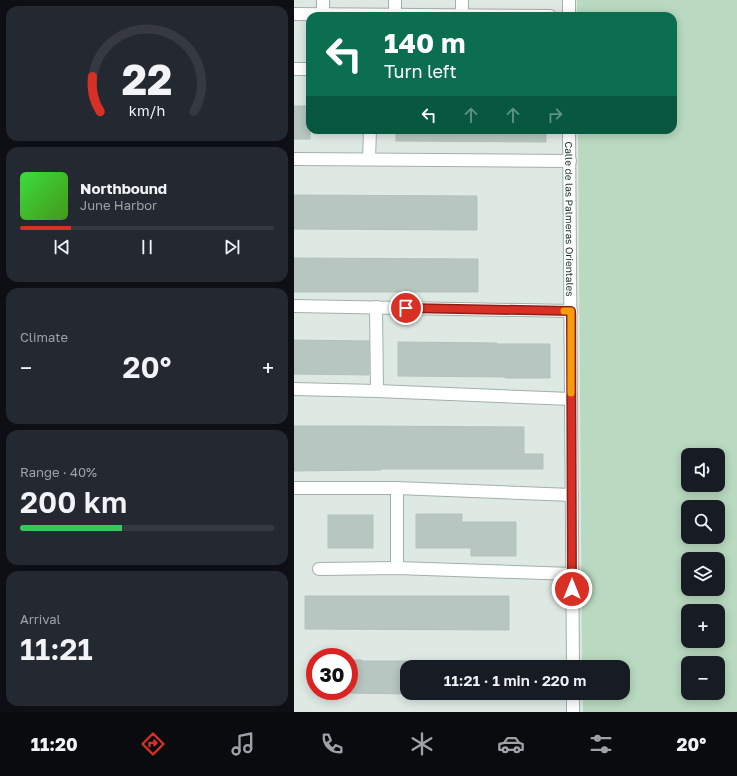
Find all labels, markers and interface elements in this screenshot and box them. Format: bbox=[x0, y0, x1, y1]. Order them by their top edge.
text: 140 m bbox=[384, 26, 466, 59]
icon: left bbox=[318, 28, 370, 80]
text: 22 bbox=[122, 53, 172, 103]
text: Turn left bbox=[384, 60, 457, 82]
text: km/h bbox=[129, 101, 165, 118]
icon: left bbox=[418, 104, 440, 126]
icon: ahead bbox=[460, 104, 482, 126]
icon: ahead bbox=[502, 104, 524, 126]
icon: right bbox=[544, 104, 566, 126]
street label: Calle de las Palmeras Orientales bbox=[563, 141, 576, 297]
text: Northbound bbox=[80, 179, 167, 197]
text: June Harbor bbox=[80, 197, 157, 213]
icon: previous bbox=[51, 236, 73, 258]
icon: pause bbox=[136, 236, 158, 258]
icon: next bbox=[221, 236, 243, 258]
pin bbox=[389, 291, 423, 325]
icon: arrive bbox=[395, 297, 417, 319]
text: Climate bbox=[20, 329, 68, 345]
text: 20° bbox=[123, 349, 171, 385]
text: − bbox=[20, 354, 32, 381]
text: + bbox=[262, 354, 274, 381]
map controls bbox=[681, 448, 725, 700]
button: sound bbox=[681, 448, 725, 492]
text: Range · 40% bbox=[20, 464, 97, 480]
text: 200 km bbox=[20, 484, 127, 520]
button: search bbox=[681, 500, 725, 544]
button: layers bbox=[681, 552, 725, 596]
position arrow bbox=[551, 568, 593, 610]
button: + bbox=[681, 604, 725, 648]
text: Arrival bbox=[20, 611, 61, 627]
text: 11:21 bbox=[20, 631, 93, 667]
speed limit sign: 30 bbox=[306, 648, 358, 700]
button: − bbox=[681, 656, 725, 700]
text: 11:21 · 1 min · 220 m bbox=[444, 671, 586, 689]
icon: directions bbox=[139, 730, 167, 758]
icon: music bbox=[229, 730, 257, 758]
icon: phone bbox=[318, 730, 346, 758]
icon: climate bbox=[408, 730, 436, 758]
icon: car bbox=[497, 730, 525, 758]
icon: filters bbox=[587, 730, 615, 758]
text: 11:20 bbox=[31, 733, 78, 755]
text: 20° bbox=[676, 733, 706, 755]

